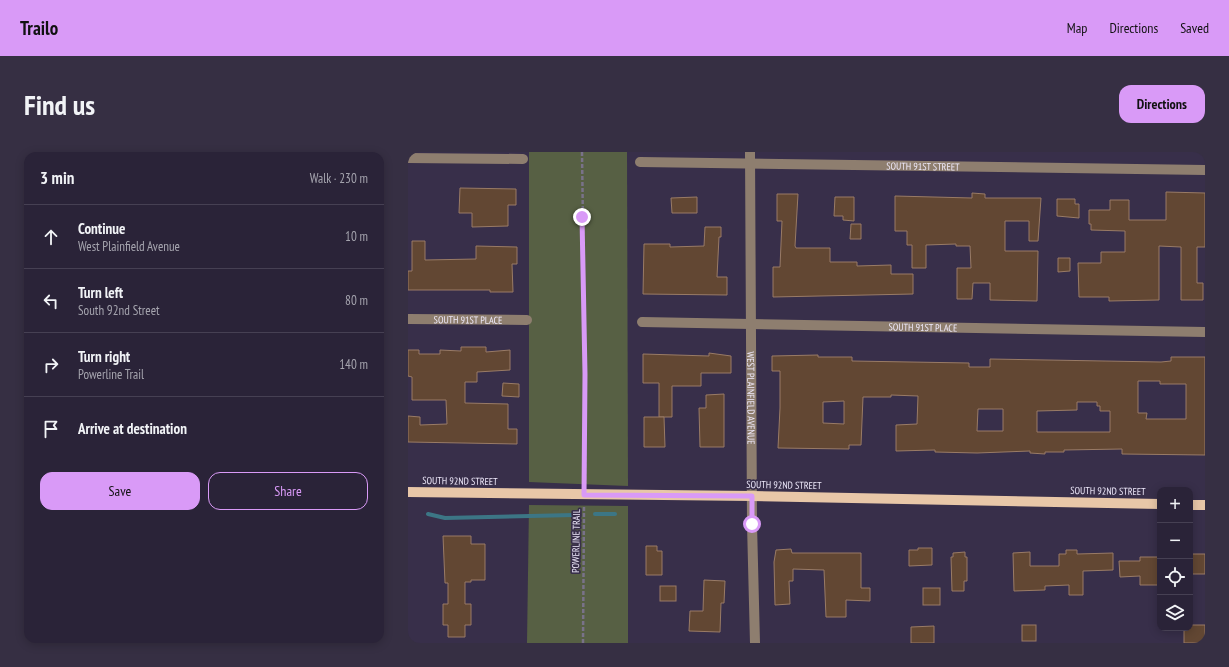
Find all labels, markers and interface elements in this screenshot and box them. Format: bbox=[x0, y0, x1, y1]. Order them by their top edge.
text: Trailo bbox=[20, 16, 58, 40]
text: Map bbox=[1067, 19, 1087, 37]
text: Directions bbox=[1109, 19, 1158, 37]
text: Saved bbox=[1180, 19, 1209, 37]
button: Directions bbox=[1119, 85, 1205, 123]
text: Find us bbox=[24, 86, 95, 123]
street label: SOUTH 91ST STREET bbox=[886, 159, 960, 173]
text: 3 min bbox=[40, 167, 74, 189]
text: Walk · 230 m bbox=[310, 170, 368, 187]
route end bbox=[573, 208, 591, 226]
text: Continue bbox=[78, 219, 125, 238]
icon: ahead bbox=[40, 226, 62, 248]
text: 10 m bbox=[345, 228, 368, 245]
text: West Plainfield Avenue bbox=[78, 238, 180, 255]
text: Turn left bbox=[78, 283, 123, 302]
icon: left bbox=[40, 290, 62, 312]
text: 80 m bbox=[345, 292, 368, 309]
text: South 92nd Street bbox=[78, 302, 160, 319]
street label: SOUTH 91ST PLACE bbox=[434, 313, 502, 326]
street label: SOUTH 91ST PLACE bbox=[888, 320, 957, 334]
text: Turn right bbox=[78, 347, 130, 366]
street label: WEST PLAINFIELD AVENUE bbox=[745, 351, 758, 445]
icon: right bbox=[40, 354, 62, 376]
text: 140 m bbox=[339, 356, 368, 373]
text: Powerline Trail bbox=[78, 366, 144, 383]
icon: arrive bbox=[40, 418, 62, 440]
text: Arrive at destination bbox=[78, 419, 187, 438]
button: Save bbox=[40, 472, 200, 510]
button: Share bbox=[208, 472, 368, 510]
street label: SOUTH 92ND STREET bbox=[422, 474, 498, 488]
street label: SOUTH 92ND STREET bbox=[746, 478, 822, 492]
street label: SOUTH 92ND STREET bbox=[1070, 484, 1146, 498]
map controls bbox=[1157, 487, 1193, 631]
button: + bbox=[1157, 487, 1193, 523]
street label: POWERLINE TRAIL bbox=[569, 508, 583, 573]
route start bbox=[743, 515, 761, 533]
button: − bbox=[1157, 523, 1193, 559]
button: locate bbox=[1157, 559, 1193, 595]
button: layers bbox=[1157, 595, 1193, 631]

